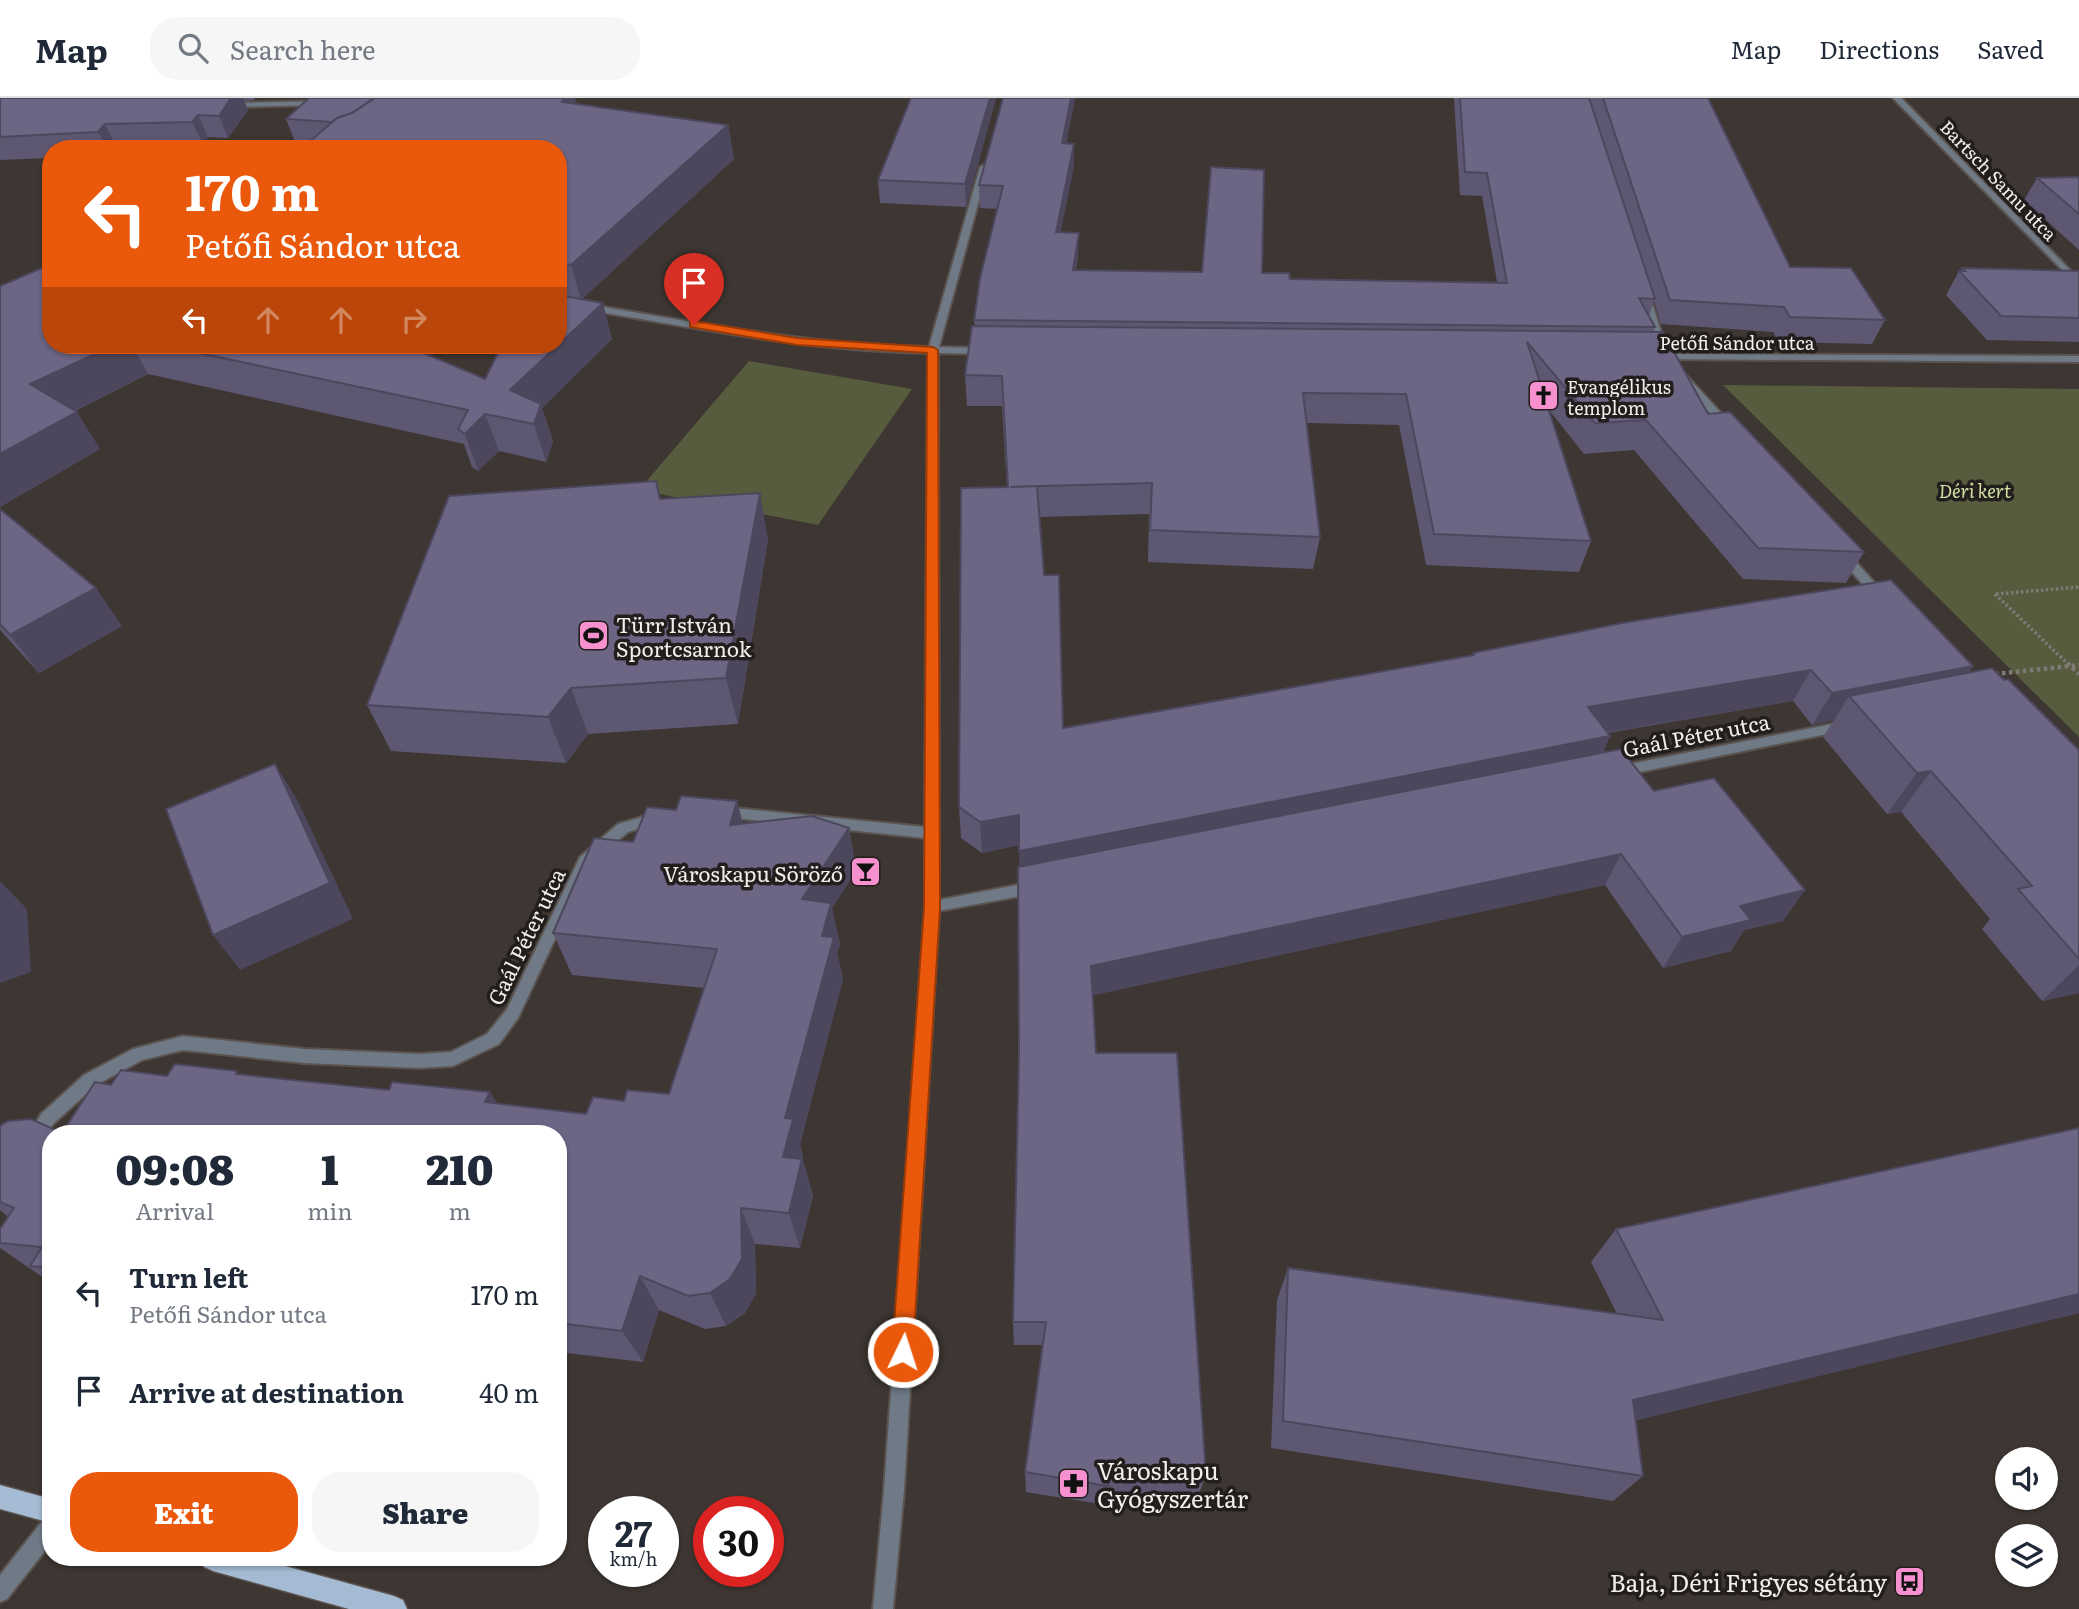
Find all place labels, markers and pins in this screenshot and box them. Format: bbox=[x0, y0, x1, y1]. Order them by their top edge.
pin bbox=[664, 253, 724, 325]
place label: Evangélikus templom bbox=[1567, 373, 1671, 421]
church icon: Evangélikus templom bbox=[1527, 379, 1561, 413]
place label: Türr István Sportcsarnok bbox=[616, 608, 752, 663]
sports icon: Türr István Sportcsarnok bbox=[576, 618, 610, 652]
bar icon: Városkapu Söröző bbox=[849, 855, 883, 889]
place label: Városkapu Söröző bbox=[663, 857, 843, 888]
place label: Városkapu Gyógyszertár bbox=[1097, 1452, 1249, 1515]
pharmacy icon: Városkapu Gyógyszertár bbox=[1057, 1466, 1091, 1500]
place label: Baja, Déri Frigyes sétány bbox=[1610, 1564, 1887, 1599]
bus stop icon: Baja, Déri Frigyes sétány bbox=[1893, 1564, 1927, 1598]

